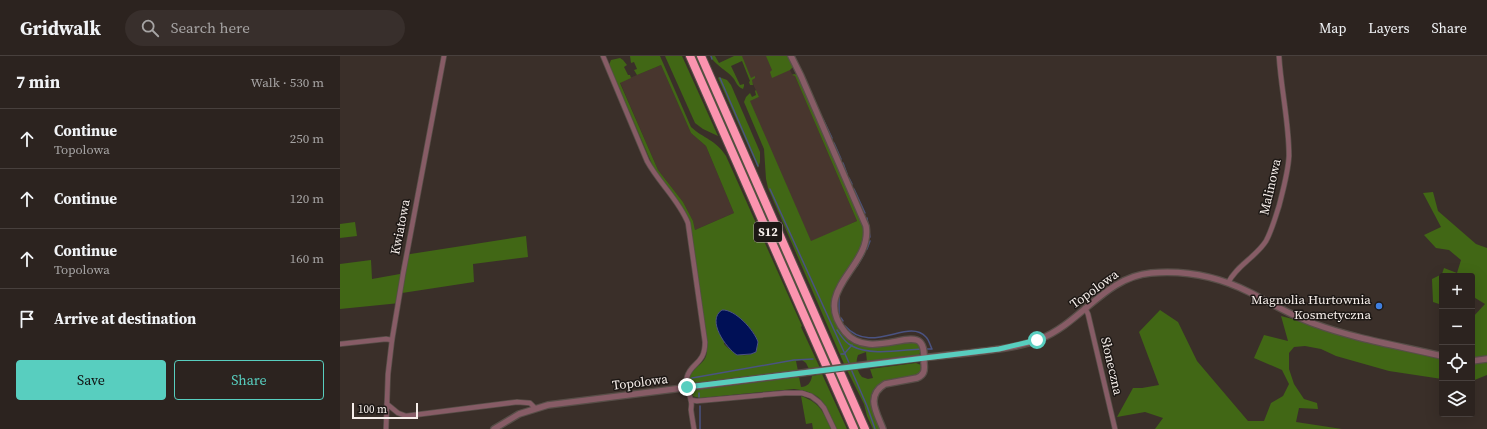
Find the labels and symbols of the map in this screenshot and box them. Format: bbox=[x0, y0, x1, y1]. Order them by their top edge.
street label: Malinowa bbox=[1255, 157, 1285, 217]
street label: Kwiatowa bbox=[386, 198, 414, 256]
road number: S12 bbox=[754, 222, 782, 242]
street label: Topolowa bbox=[1066, 265, 1122, 312]
place label: Magnolia Hurtownia Kosmetyczna bbox=[1251, 291, 1371, 323]
marker: Magnolia Hurtownia Kosmetyczna bbox=[1374, 301, 1384, 311]
route start bbox=[1028, 331, 1046, 349]
street label: Słoneczna bbox=[1097, 335, 1127, 397]
street label: Topolowa bbox=[611, 370, 669, 394]
route end bbox=[678, 378, 696, 396]
scale bar bbox=[352, 401, 418, 420]

